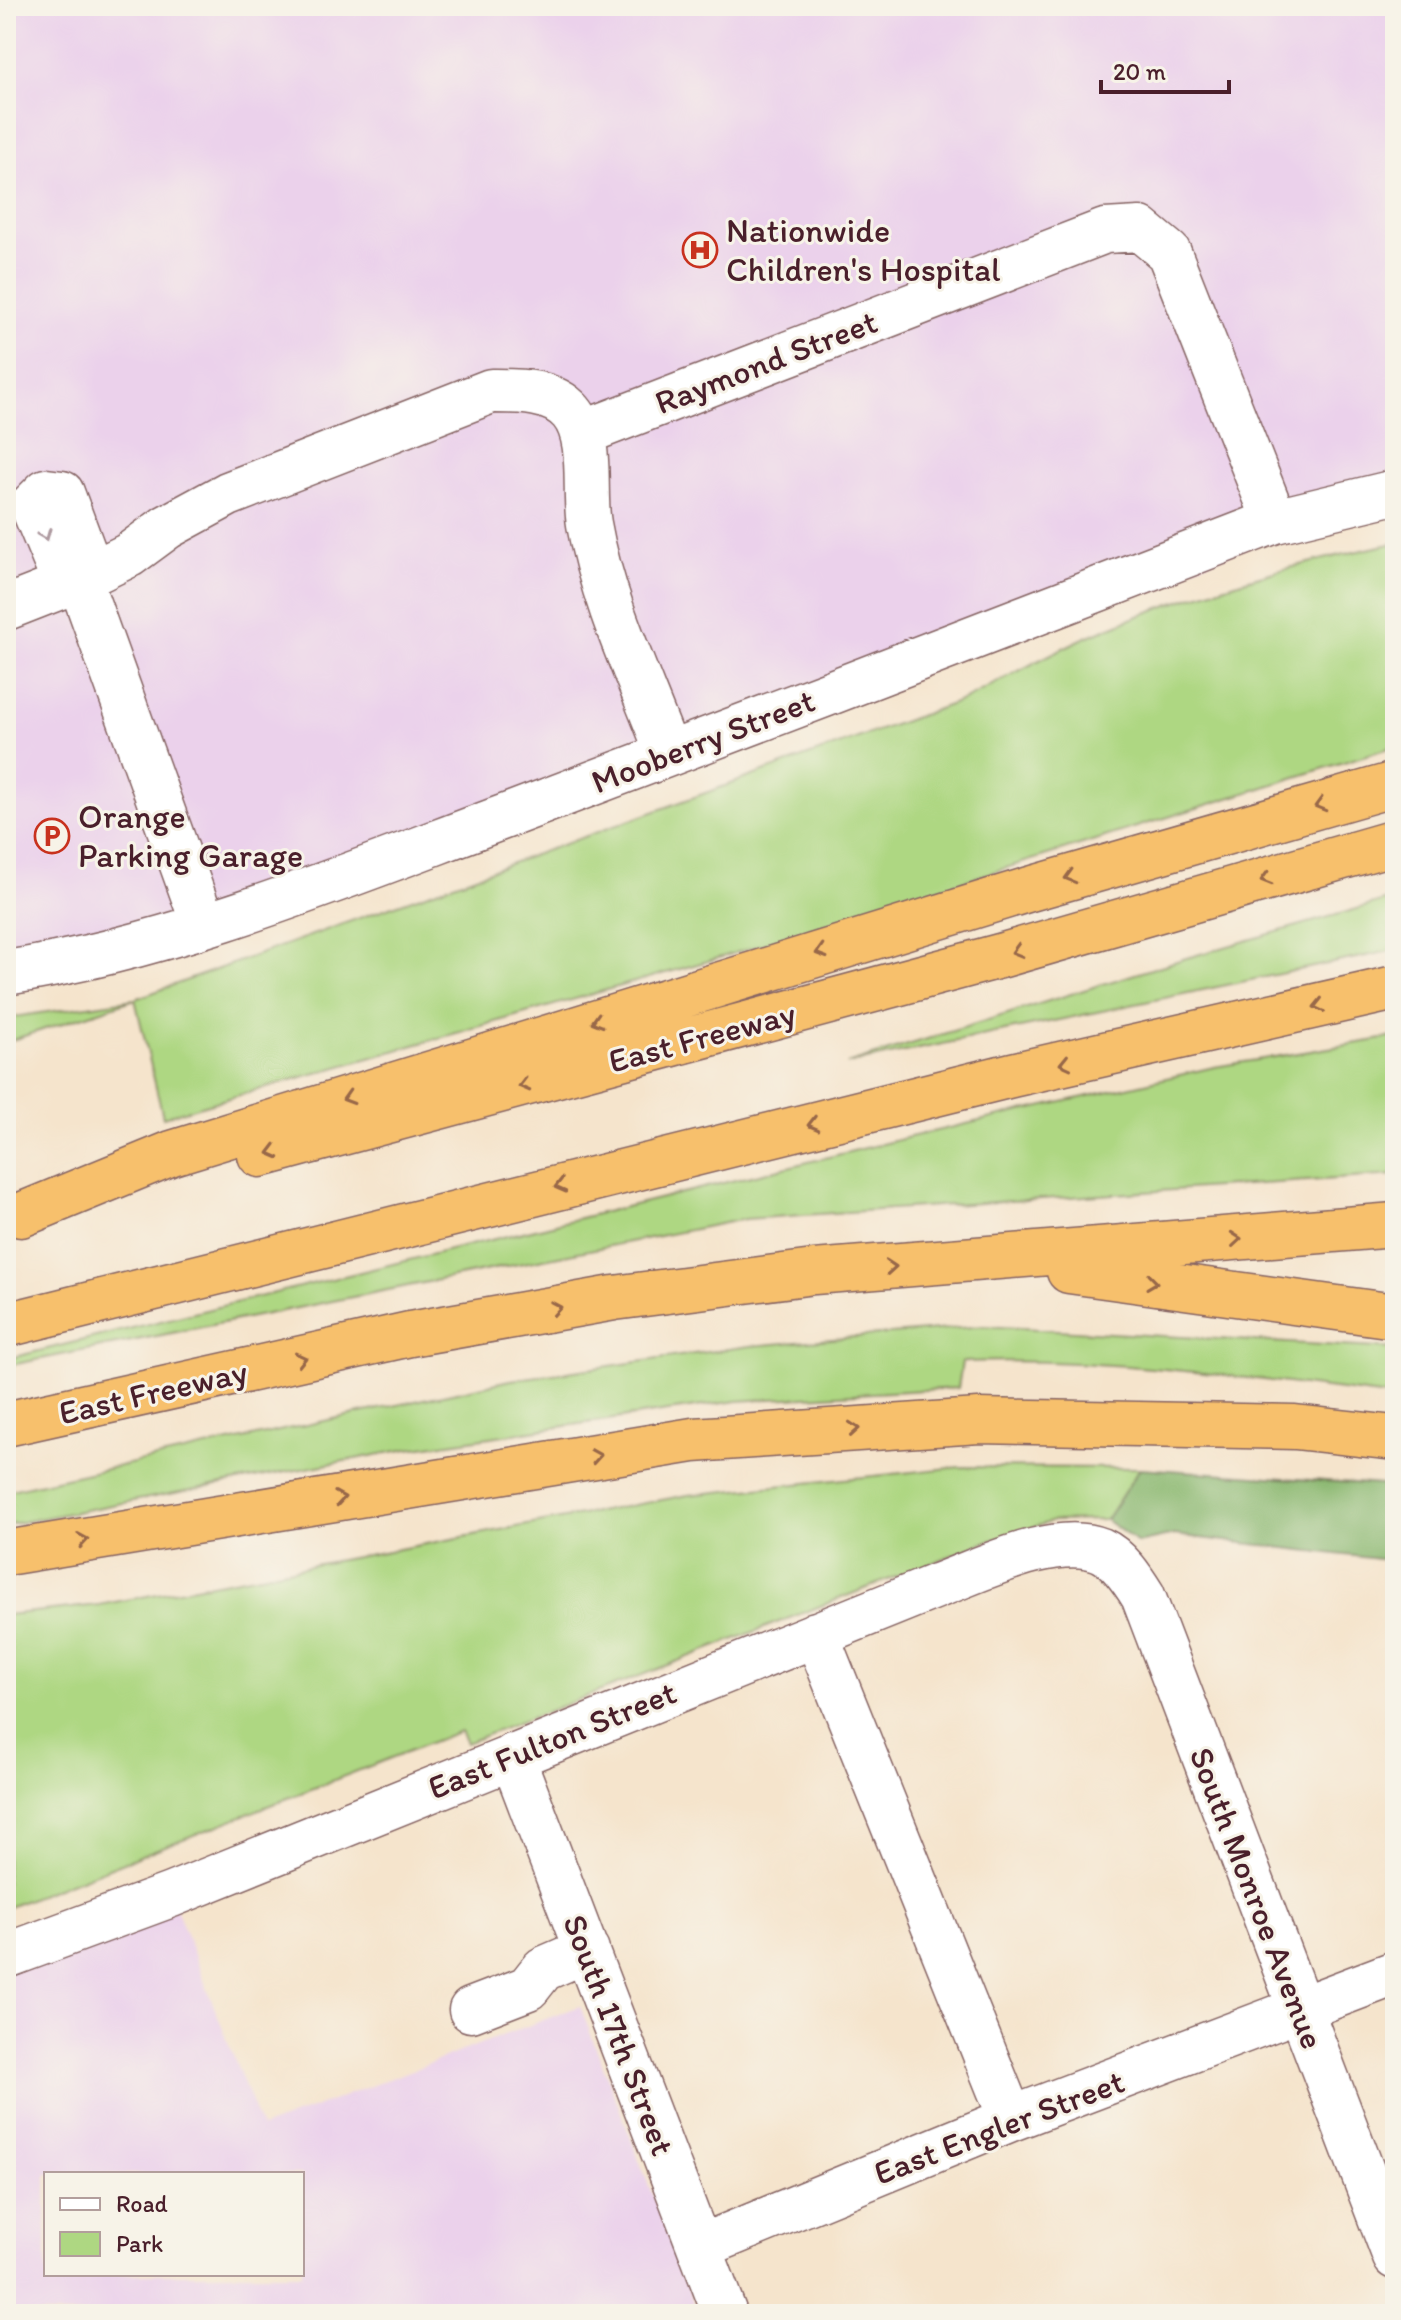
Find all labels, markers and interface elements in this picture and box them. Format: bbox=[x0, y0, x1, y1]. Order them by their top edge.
scale bar bbox=[1101, 44, 1229, 94]
text: 20 m bbox=[1113, 57, 1166, 86]
place label: Nationwide Children's Hospital bbox=[726, 210, 1001, 290]
hospital icon: Nationwide Children's Hospital bbox=[681, 231, 719, 269]
street label: Raymond Street bbox=[649, 301, 883, 423]
one-way arrow bbox=[35, 527, 51, 541]
street label: Mooberry Street bbox=[586, 680, 820, 802]
place label: Orange Parking Garage bbox=[78, 796, 303, 876]
one-way arrow bbox=[1314, 796, 1327, 813]
parking icon: Orange Parking Garage bbox=[33, 817, 71, 855]
one-way arrow bbox=[1064, 868, 1078, 884]
one-way arrow bbox=[1260, 870, 1274, 886]
one-way arrow bbox=[1010, 942, 1024, 958]
one-way arrow bbox=[815, 943, 829, 959]
street label: East Freeway bbox=[604, 992, 800, 1082]
one-way arrow bbox=[1313, 997, 1326, 1014]
one-way arrow bbox=[590, 1012, 604, 1028]
one-way arrow bbox=[1059, 1054, 1073, 1071]
one-way arrow bbox=[517, 1076, 531, 1093]
one-way arrow bbox=[342, 1089, 356, 1105]
one-way arrow bbox=[806, 1115, 820, 1132]
one-way arrow bbox=[266, 1142, 280, 1159]
one-way arrow bbox=[554, 1177, 568, 1194]
one-way arrow bbox=[1230, 1231, 1243, 1248]
one-way arrow bbox=[885, 1259, 898, 1276]
one-way arrow bbox=[1145, 1273, 1159, 1290]
one-way arrow bbox=[549, 1301, 563, 1318]
street label: East Freeway bbox=[55, 1350, 251, 1434]
one-way arrow bbox=[293, 1351, 307, 1368]
one-way arrow bbox=[848, 1421, 861, 1438]
one-way arrow bbox=[589, 1448, 603, 1465]
one-way arrow bbox=[333, 1490, 346, 1507]
one-way arrow bbox=[76, 1532, 90, 1549]
street label: East Fulton Street bbox=[422, 1671, 682, 1808]
street label: South Monroe Avenue bbox=[1181, 1741, 1333, 2055]
street label: South 17th Street bbox=[554, 1909, 684, 2161]
street label: East Engler Street bbox=[868, 2060, 1130, 2194]
legend bbox=[44, 2172, 304, 2276]
text: Road bbox=[116, 2189, 168, 2218]
text: Park bbox=[116, 2229, 163, 2258]

